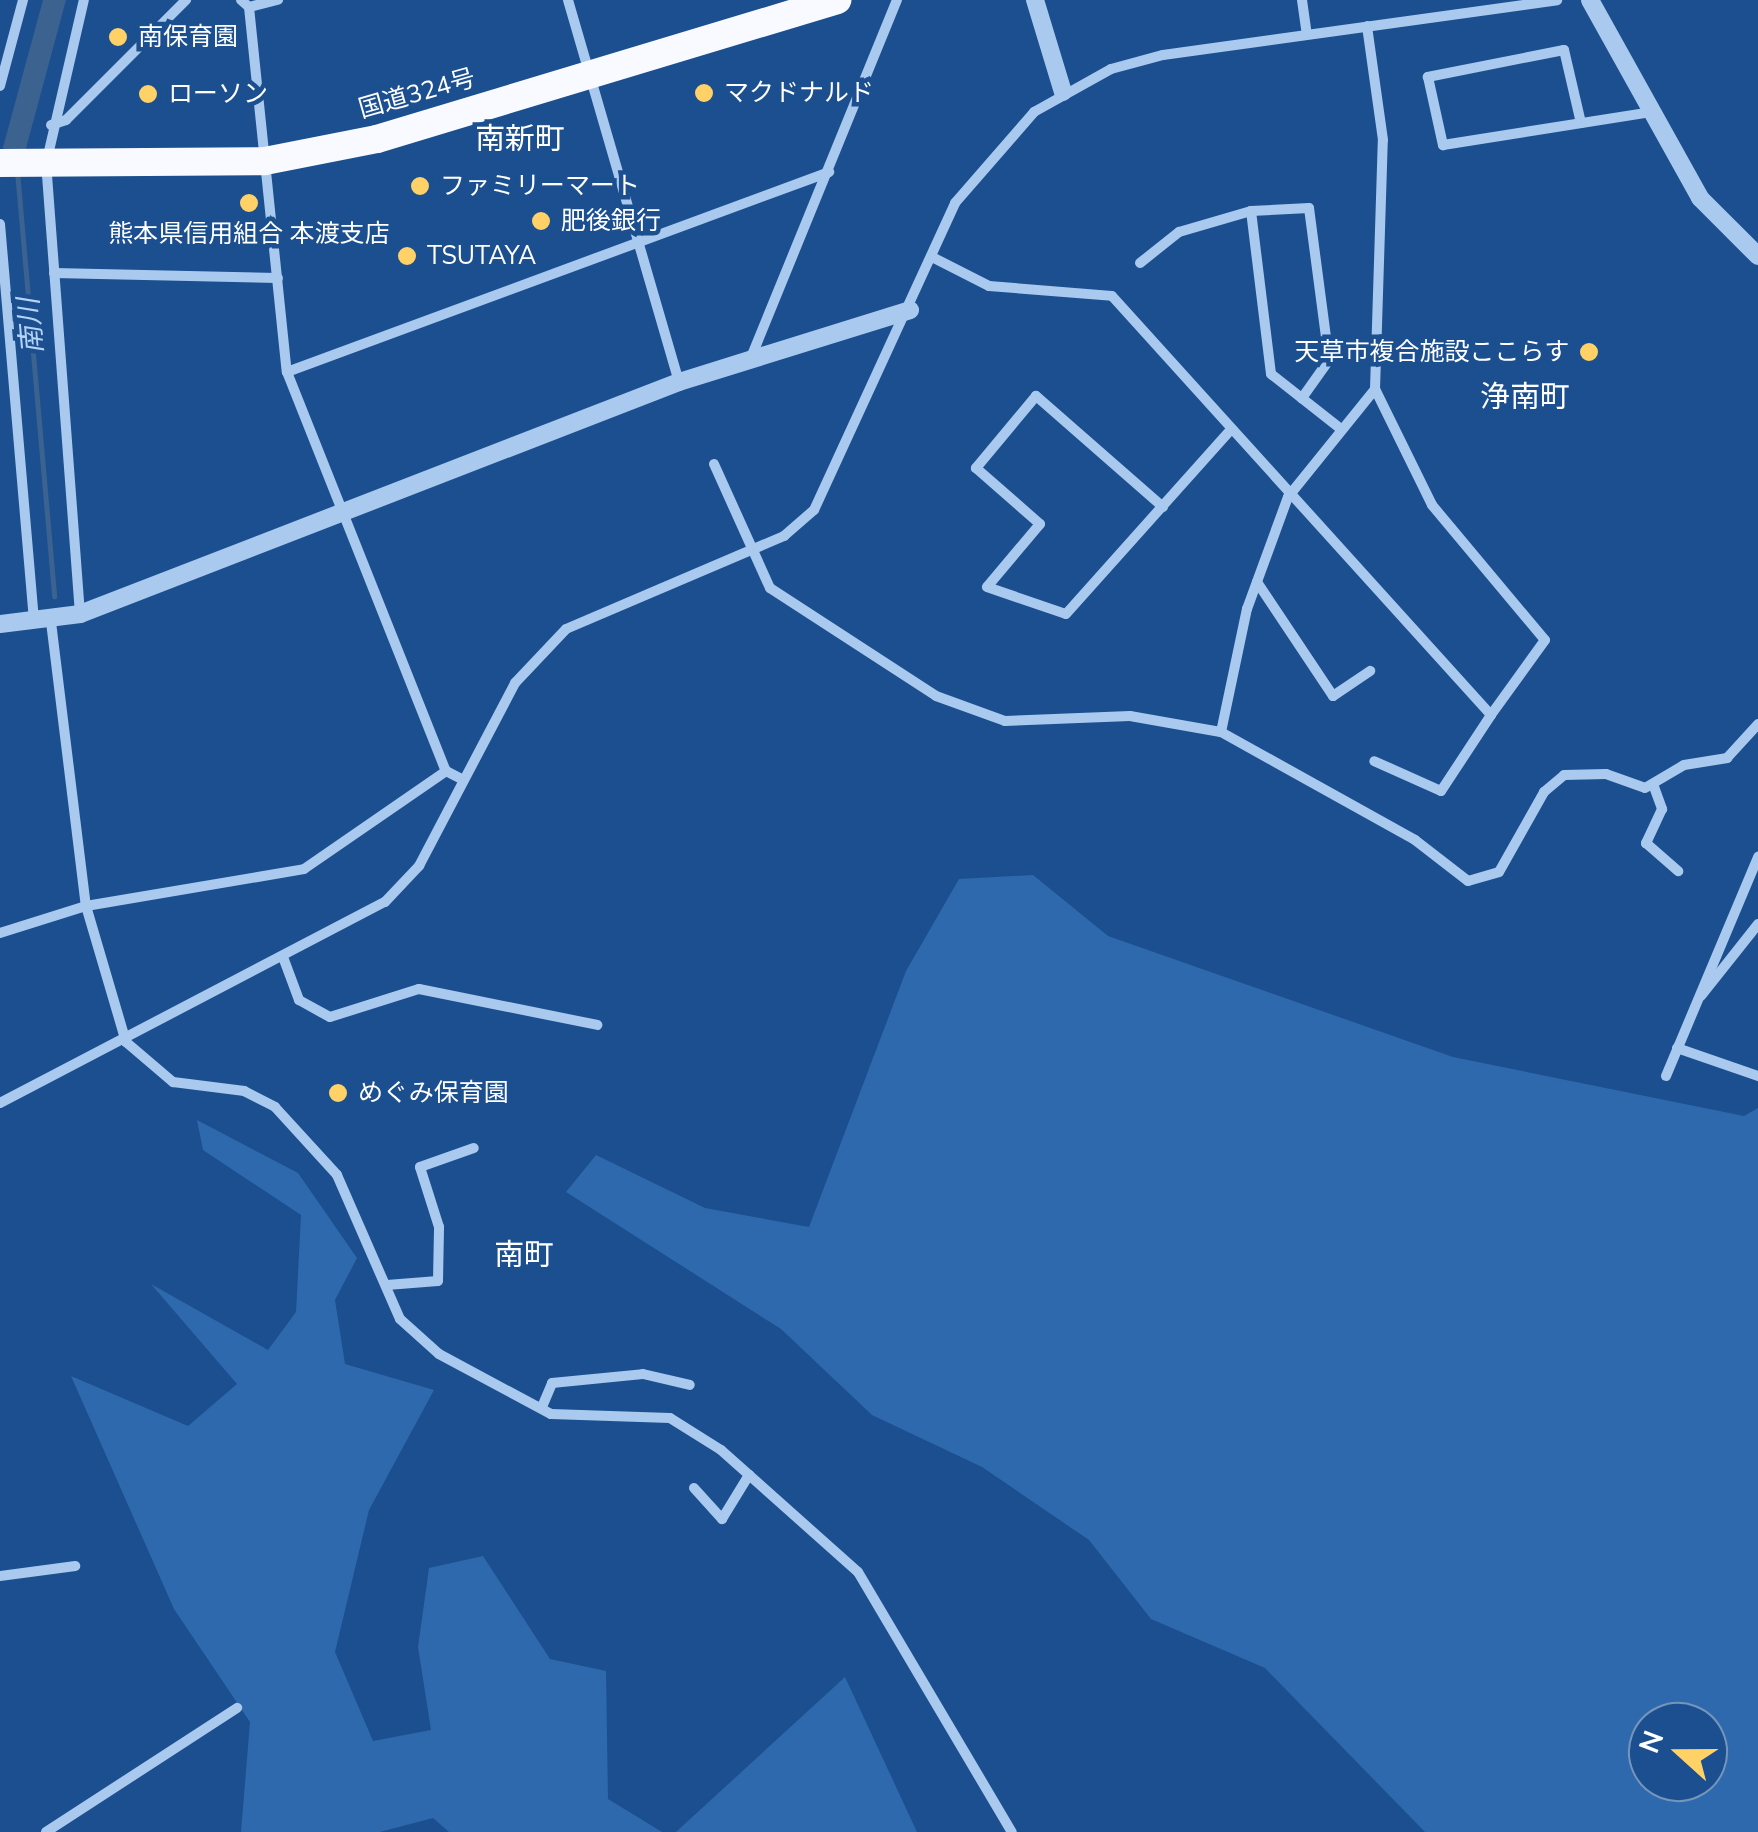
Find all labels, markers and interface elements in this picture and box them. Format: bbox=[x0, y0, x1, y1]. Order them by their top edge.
place label: 南保育園 bbox=[138, 22, 238, 52]
marker: 南保育園 bbox=[107, 26, 129, 48]
street label: 国道324号 bbox=[355, 63, 479, 125]
place label: マクドナルド bbox=[724, 78, 874, 108]
place label: ローソン bbox=[168, 79, 268, 109]
marker: マクドナルド bbox=[693, 82, 715, 104]
marker: ローソン bbox=[137, 83, 159, 105]
district label: 南新町 bbox=[475, 122, 565, 158]
place label: ファミリーマート bbox=[440, 171, 640, 201]
marker: ファミリーマート bbox=[409, 175, 431, 197]
marker: 熊本県信用組合 本渡支店 bbox=[238, 192, 260, 214]
place label: 肥後銀行 bbox=[561, 206, 661, 236]
marker: 肥後銀行 bbox=[530, 210, 552, 232]
place label: 熊本県信用組合 本渡支店 bbox=[108, 219, 390, 249]
place label: TSUTAYA bbox=[427, 241, 536, 271]
marker: TSUTAYA bbox=[396, 245, 418, 267]
water label: 南川 bbox=[12, 297, 50, 355]
place label: 天草市複合施設ここらす bbox=[1294, 337, 1569, 367]
marker: 天草市複合施設ここらす bbox=[1578, 341, 1600, 363]
district label: 浄南町 bbox=[1480, 380, 1570, 416]
place label: めぐみ保育園 bbox=[358, 1078, 508, 1108]
marker: めぐみ保育園 bbox=[327, 1082, 349, 1104]
district label: 南町 bbox=[494, 1238, 554, 1274]
north arrow bbox=[1628, 1702, 1728, 1802]
text: N bbox=[1630, 1725, 1673, 1759]

